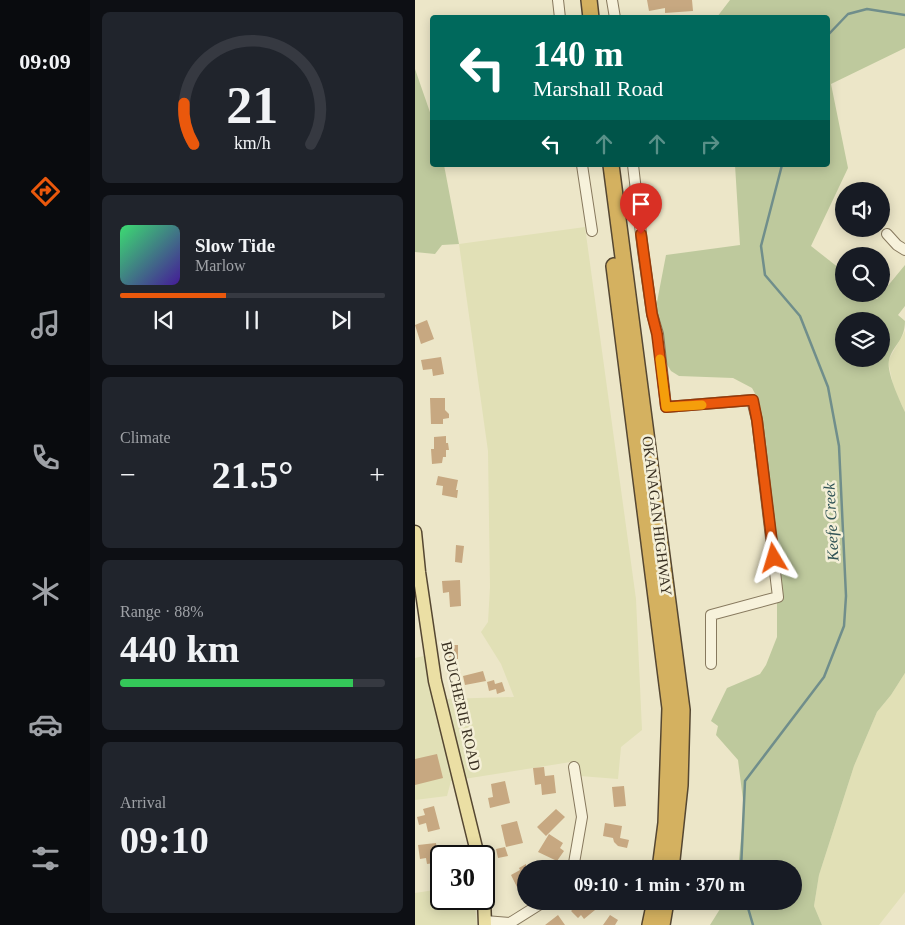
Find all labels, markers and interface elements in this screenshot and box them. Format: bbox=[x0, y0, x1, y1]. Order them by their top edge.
icon: left bbox=[450, 35, 515, 100]
text: 140 m bbox=[533, 35, 623, 74]
text: 09:09 bbox=[19, 49, 71, 74]
text: Marshall Road bbox=[533, 76, 663, 101]
text: 21 bbox=[227, 77, 279, 134]
icon: left bbox=[537, 130, 565, 158]
icon: ahead bbox=[590, 130, 618, 158]
icon: ahead bbox=[643, 130, 671, 158]
icon: right bbox=[696, 130, 724, 158]
text: km/h bbox=[234, 133, 271, 153]
icon: directions bbox=[28, 174, 63, 209]
map controls bbox=[835, 182, 890, 367]
button: sound bbox=[835, 182, 890, 237]
pin bbox=[620, 183, 662, 234]
icon: arrive bbox=[627, 190, 655, 218]
text: Slow Tide bbox=[195, 235, 275, 256]
button: search bbox=[835, 247, 890, 302]
text: Marlow bbox=[195, 257, 246, 274]
icon: previous bbox=[150, 306, 178, 334]
icon: pause bbox=[238, 306, 266, 334]
icon: next bbox=[327, 306, 355, 334]
icon: music bbox=[28, 307, 63, 342]
button: layers bbox=[835, 312, 890, 367]
text: Climate bbox=[120, 429, 171, 446]
street label: OKANAGAN HIGHWAY bbox=[639, 435, 675, 597]
icon: phone bbox=[28, 440, 63, 475]
text: 21.5° bbox=[212, 454, 293, 496]
text: − bbox=[120, 459, 136, 490]
text: + bbox=[369, 459, 385, 490]
water label: Keefe Creek bbox=[820, 482, 843, 562]
position arrow bbox=[747, 531, 799, 583]
icon: climate bbox=[28, 574, 63, 609]
text: Range · 88% bbox=[120, 603, 204, 620]
text: 440 km bbox=[120, 628, 239, 670]
street label: BOUCHERIE ROAD bbox=[438, 640, 484, 772]
icon: car bbox=[28, 707, 63, 742]
text: Arrival bbox=[120, 794, 166, 811]
text: 09:10 bbox=[120, 819, 209, 861]
icon: filters bbox=[28, 841, 63, 876]
speed limit sign: 30 bbox=[430, 845, 495, 910]
text: 09:10 · 1 min · 370 m bbox=[574, 874, 745, 895]

